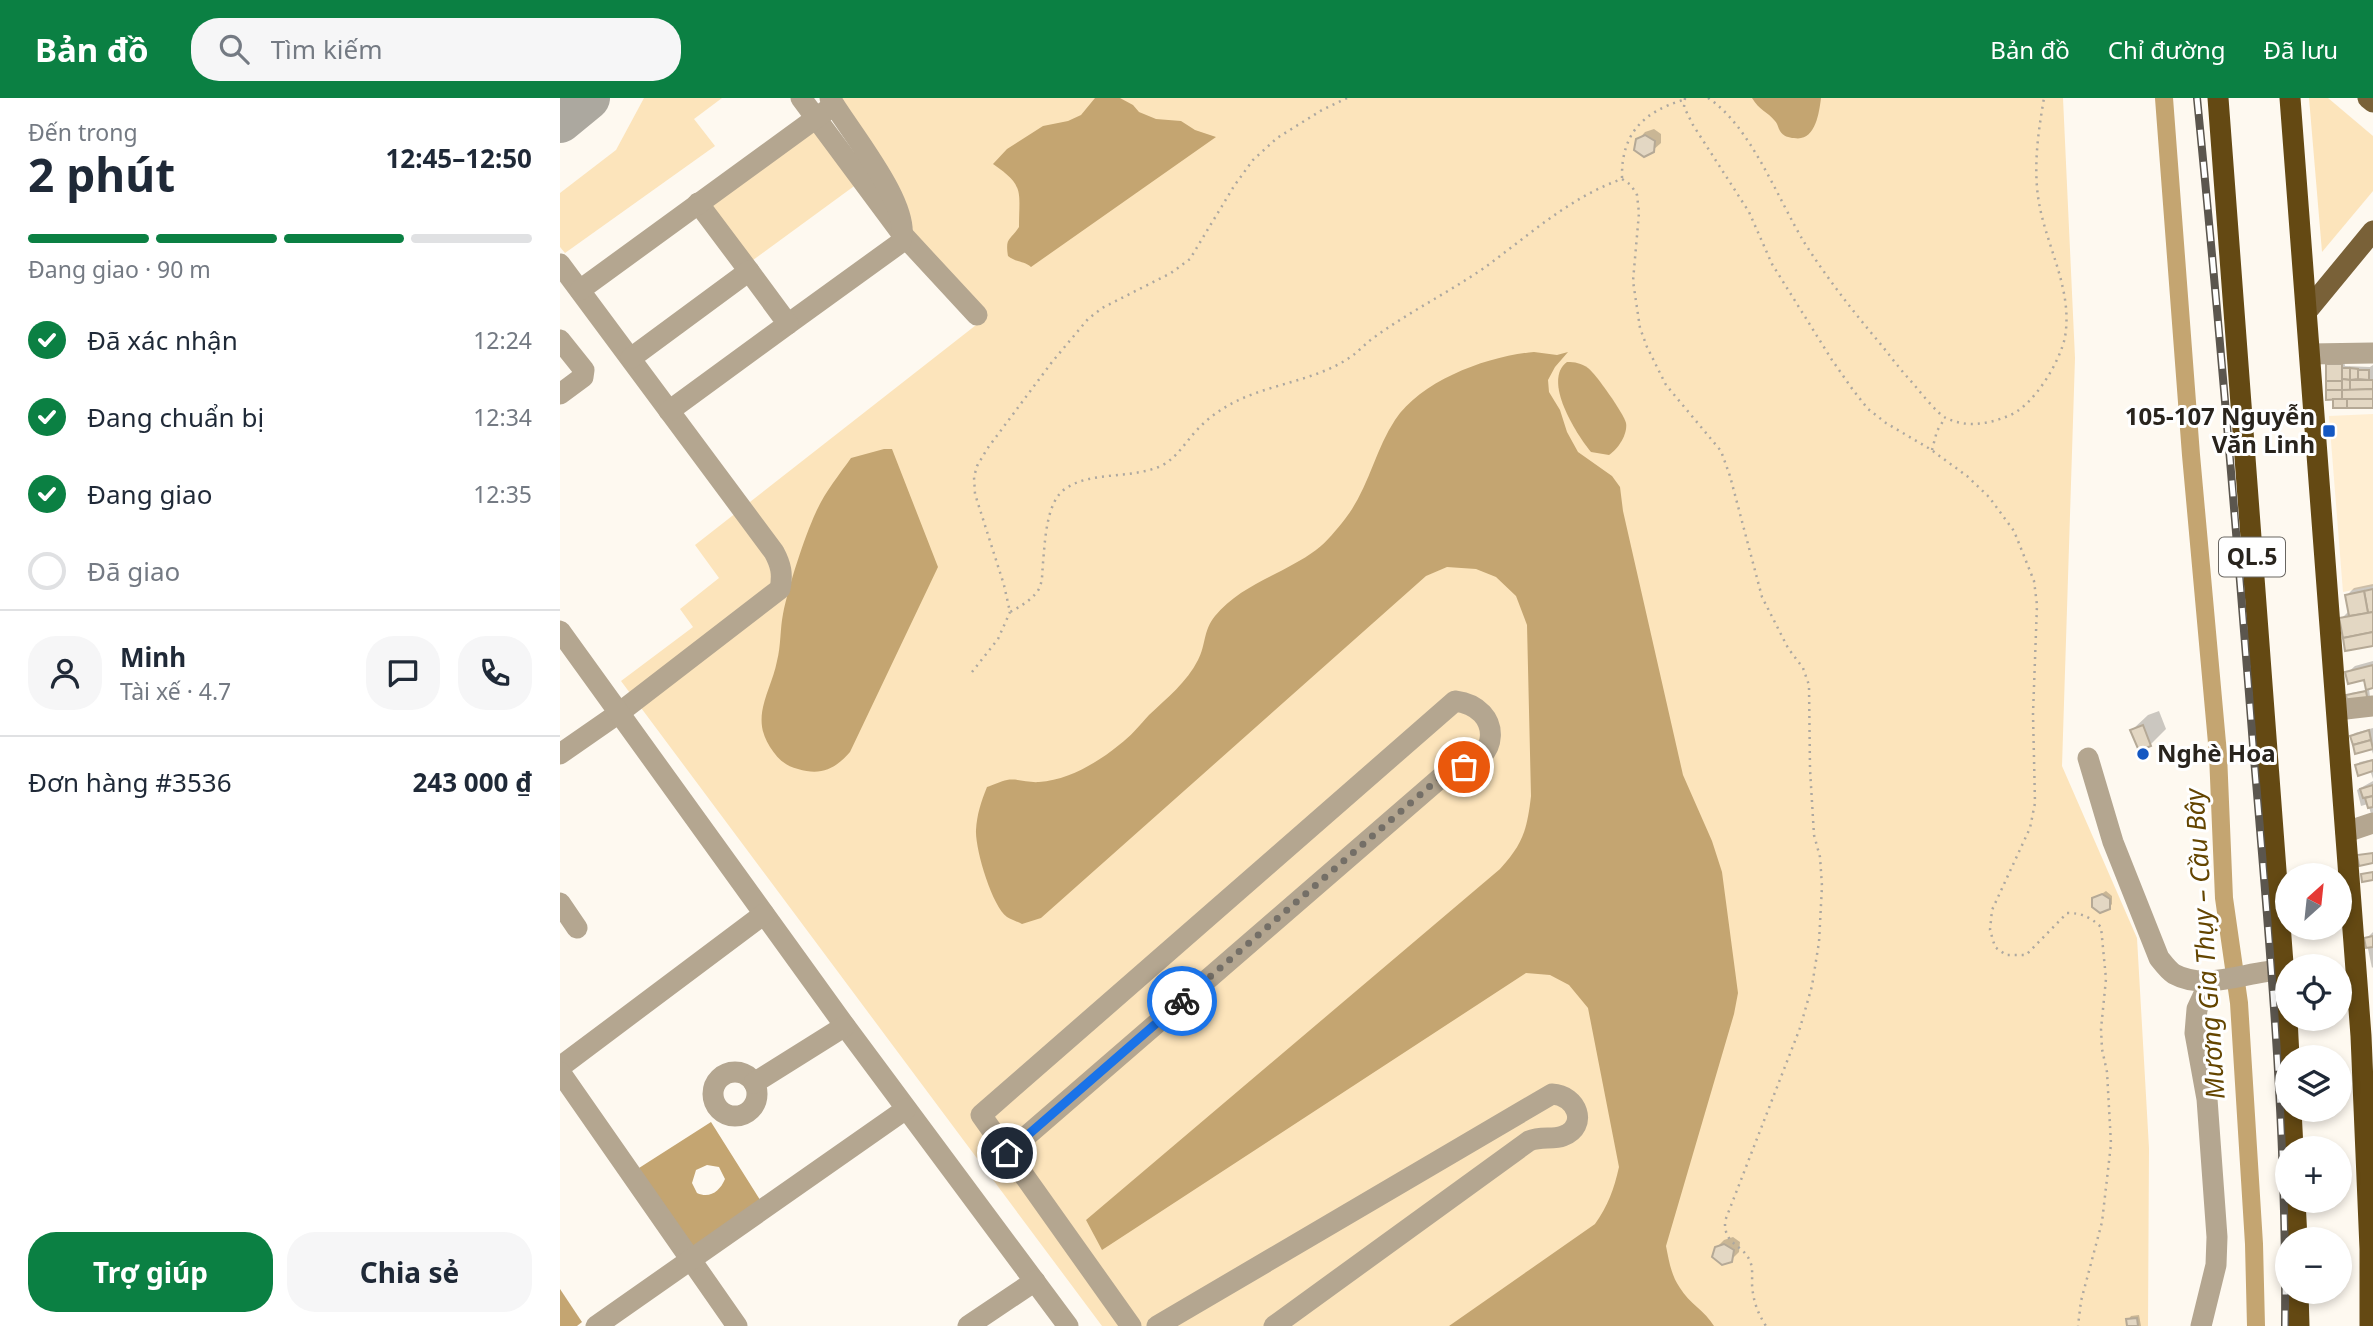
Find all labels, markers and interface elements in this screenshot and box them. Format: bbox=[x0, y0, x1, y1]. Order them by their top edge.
search box bbox=[191, 18, 681, 81]
text: Bản đồ bbox=[35, 27, 149, 72]
icon: search bbox=[215, 30, 253, 68]
text: Tìm kiếm bbox=[271, 31, 382, 67]
text: Bản đồ bbox=[1990, 33, 2070, 66]
text: Chỉ đường bbox=[2108, 33, 2226, 66]
text: Đã lưu bbox=[2264, 33, 2338, 66]
text: Đến trong bbox=[28, 116, 138, 148]
text: 12:45–12:50 bbox=[385, 140, 532, 176]
text: 2 phút bbox=[28, 143, 175, 205]
text: Đang giao · 90 m bbox=[28, 253, 211, 285]
icon: check bbox=[28, 321, 66, 359]
text: Đã xác nhận bbox=[87, 322, 238, 358]
text: 12:24 bbox=[473, 324, 532, 356]
icon: check bbox=[28, 398, 66, 436]
text: Đang chuẩn bị bbox=[87, 399, 264, 435]
place label: 105-107 Nguyễn Văn Linh bbox=[2125, 399, 2315, 460]
text: 12:34 bbox=[473, 401, 532, 433]
marker: 105-107 Nguyễn Văn Linh bbox=[2321, 423, 2337, 439]
icon: check bbox=[28, 475, 66, 513]
text: Đang giao bbox=[87, 476, 212, 512]
text: 12:35 bbox=[473, 478, 532, 510]
road number: QL.5 bbox=[2219, 538, 2285, 576]
text: Đã giao bbox=[87, 553, 180, 589]
button: person bbox=[28, 636, 102, 710]
button: chat bbox=[366, 636, 440, 710]
button: phone bbox=[458, 636, 532, 710]
text: Minh bbox=[120, 639, 186, 675]
text: Tài xế · 4.7 bbox=[120, 675, 231, 707]
place label: Nghè Hoa bbox=[2157, 736, 2276, 769]
pin bbox=[1434, 737, 1494, 797]
marker: Nghè Hoa bbox=[2135, 746, 2151, 762]
icon: bag bbox=[1445, 748, 1483, 786]
text: Đơn hàng #3536 bbox=[28, 764, 232, 800]
text: 243 000 ₫ bbox=[412, 764, 532, 800]
water label: Mương Gia Thụy – Cầu Bây bbox=[2175, 786, 2233, 1101]
north arrow bbox=[2275, 863, 2352, 940]
map controls bbox=[2275, 863, 2352, 1304]
button: locate bbox=[2275, 954, 2352, 1031]
courier bbox=[1147, 966, 1217, 1036]
icon: bike bbox=[1163, 982, 1201, 1020]
button: layers bbox=[2275, 1045, 2352, 1122]
pin bbox=[977, 1123, 1037, 1183]
icon: home bbox=[988, 1134, 1026, 1172]
button: + bbox=[2275, 1136, 2352, 1213]
button: − bbox=[2275, 1227, 2352, 1304]
button: Trợ giúp bbox=[28, 1232, 273, 1312]
button: Chia sẻ bbox=[287, 1232, 532, 1312]

